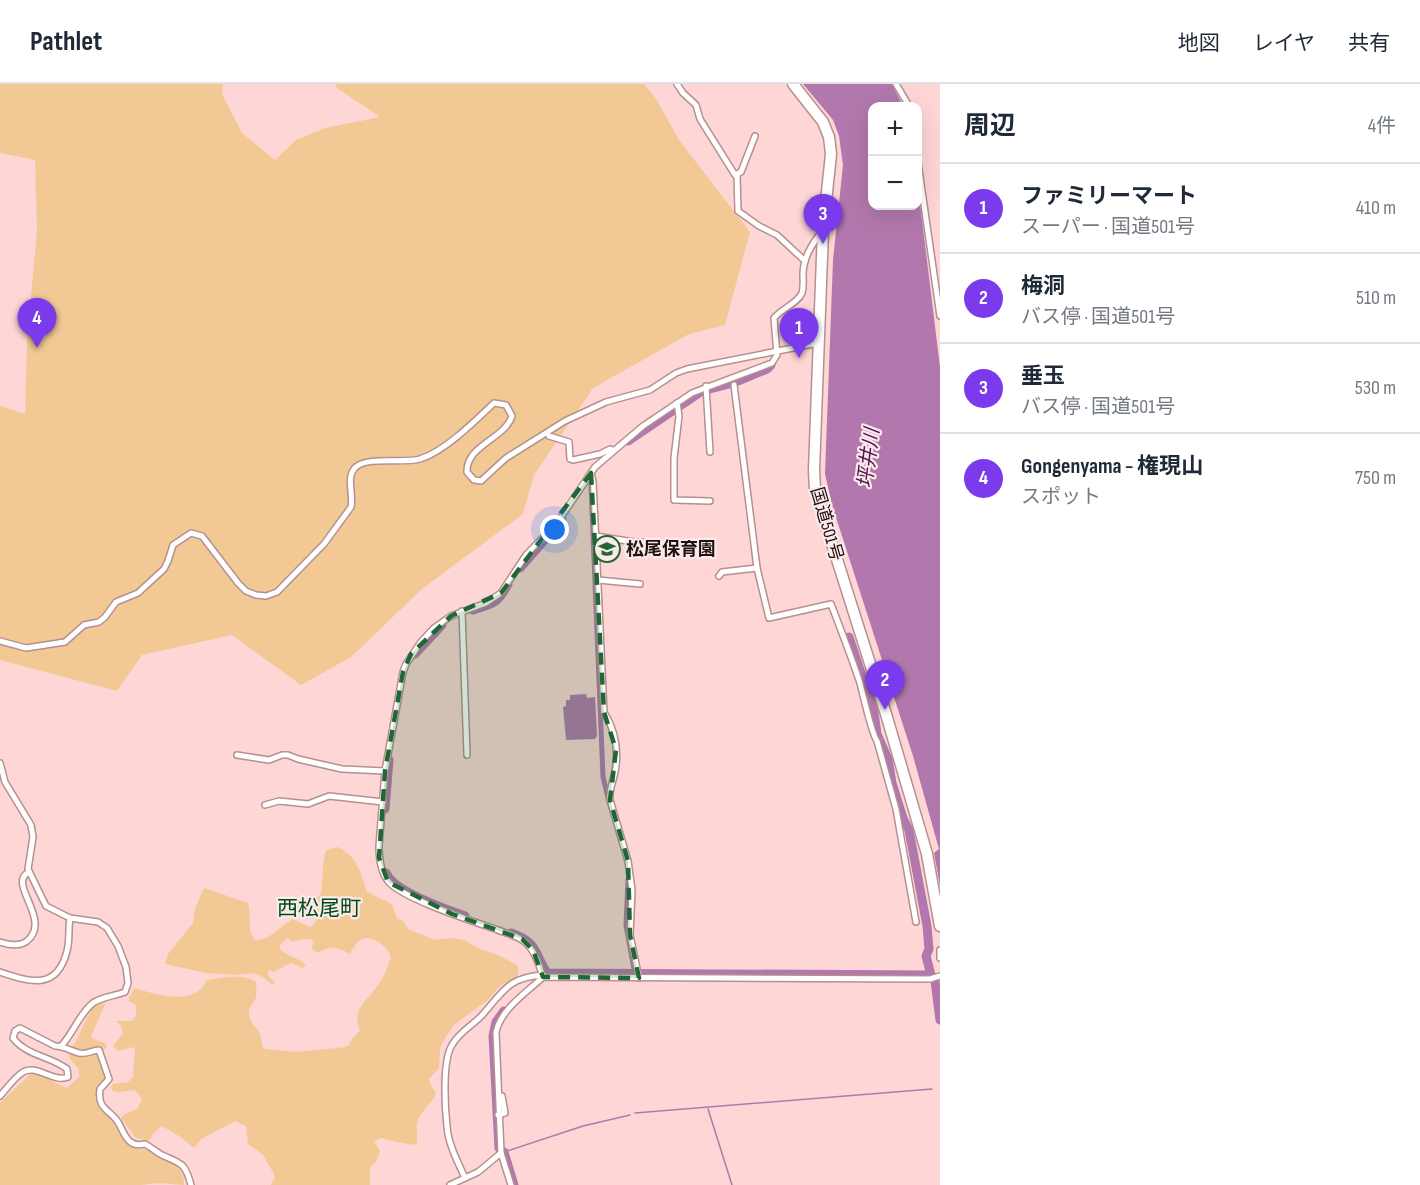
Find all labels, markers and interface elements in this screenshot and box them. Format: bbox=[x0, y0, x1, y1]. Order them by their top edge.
text: Pathlet bbox=[30, 25, 102, 58]
text: 地図 bbox=[1178, 31, 1220, 56]
text: レイヤ bbox=[1253, 31, 1315, 56]
text: 共有 bbox=[1348, 31, 1390, 56]
map controls bbox=[868, 102, 922, 210]
button: + bbox=[868, 102, 922, 156]
text: 周辺 bbox=[964, 111, 1016, 142]
text: 4件 bbox=[1368, 114, 1396, 138]
button: − bbox=[868, 156, 922, 210]
text: ファミリーマート bbox=[1021, 183, 1197, 210]
pin: 3 bbox=[804, 194, 842, 244]
text: 1 bbox=[980, 196, 987, 220]
text: 410 m bbox=[1356, 196, 1396, 220]
text: スーパー · 国道501号 bbox=[1021, 215, 1195, 239]
text: 梅洞 bbox=[1021, 273, 1065, 300]
text: 2 bbox=[979, 286, 988, 310]
text: 510 m bbox=[1356, 286, 1396, 310]
pin: 4 bbox=[18, 298, 57, 348]
text: バス停 · 国道501号 bbox=[1021, 305, 1175, 329]
pin: 1 bbox=[780, 308, 818, 358]
text: 垂玉 bbox=[1021, 363, 1065, 390]
text: 3 bbox=[979, 376, 988, 400]
text: 530 m bbox=[1355, 376, 1396, 400]
text: バス停 · 国道501号 bbox=[1021, 395, 1175, 419]
water label: 坪井川 bbox=[853, 425, 885, 489]
text: Gongenyama - 権現山 bbox=[1021, 453, 1203, 480]
text: 4 bbox=[979, 466, 988, 490]
text: 750 m bbox=[1355, 466, 1396, 490]
street label: 国道501号 bbox=[806, 485, 847, 563]
text: スポット bbox=[1021, 485, 1101, 509]
your location bbox=[540, 515, 569, 544]
school or university icon: 松尾保育園 bbox=[592, 534, 622, 564]
place label: 松尾保育園 bbox=[626, 539, 716, 560]
pin: 2 bbox=[866, 660, 904, 710]
district label: 西松尾町 bbox=[277, 896, 361, 921]

